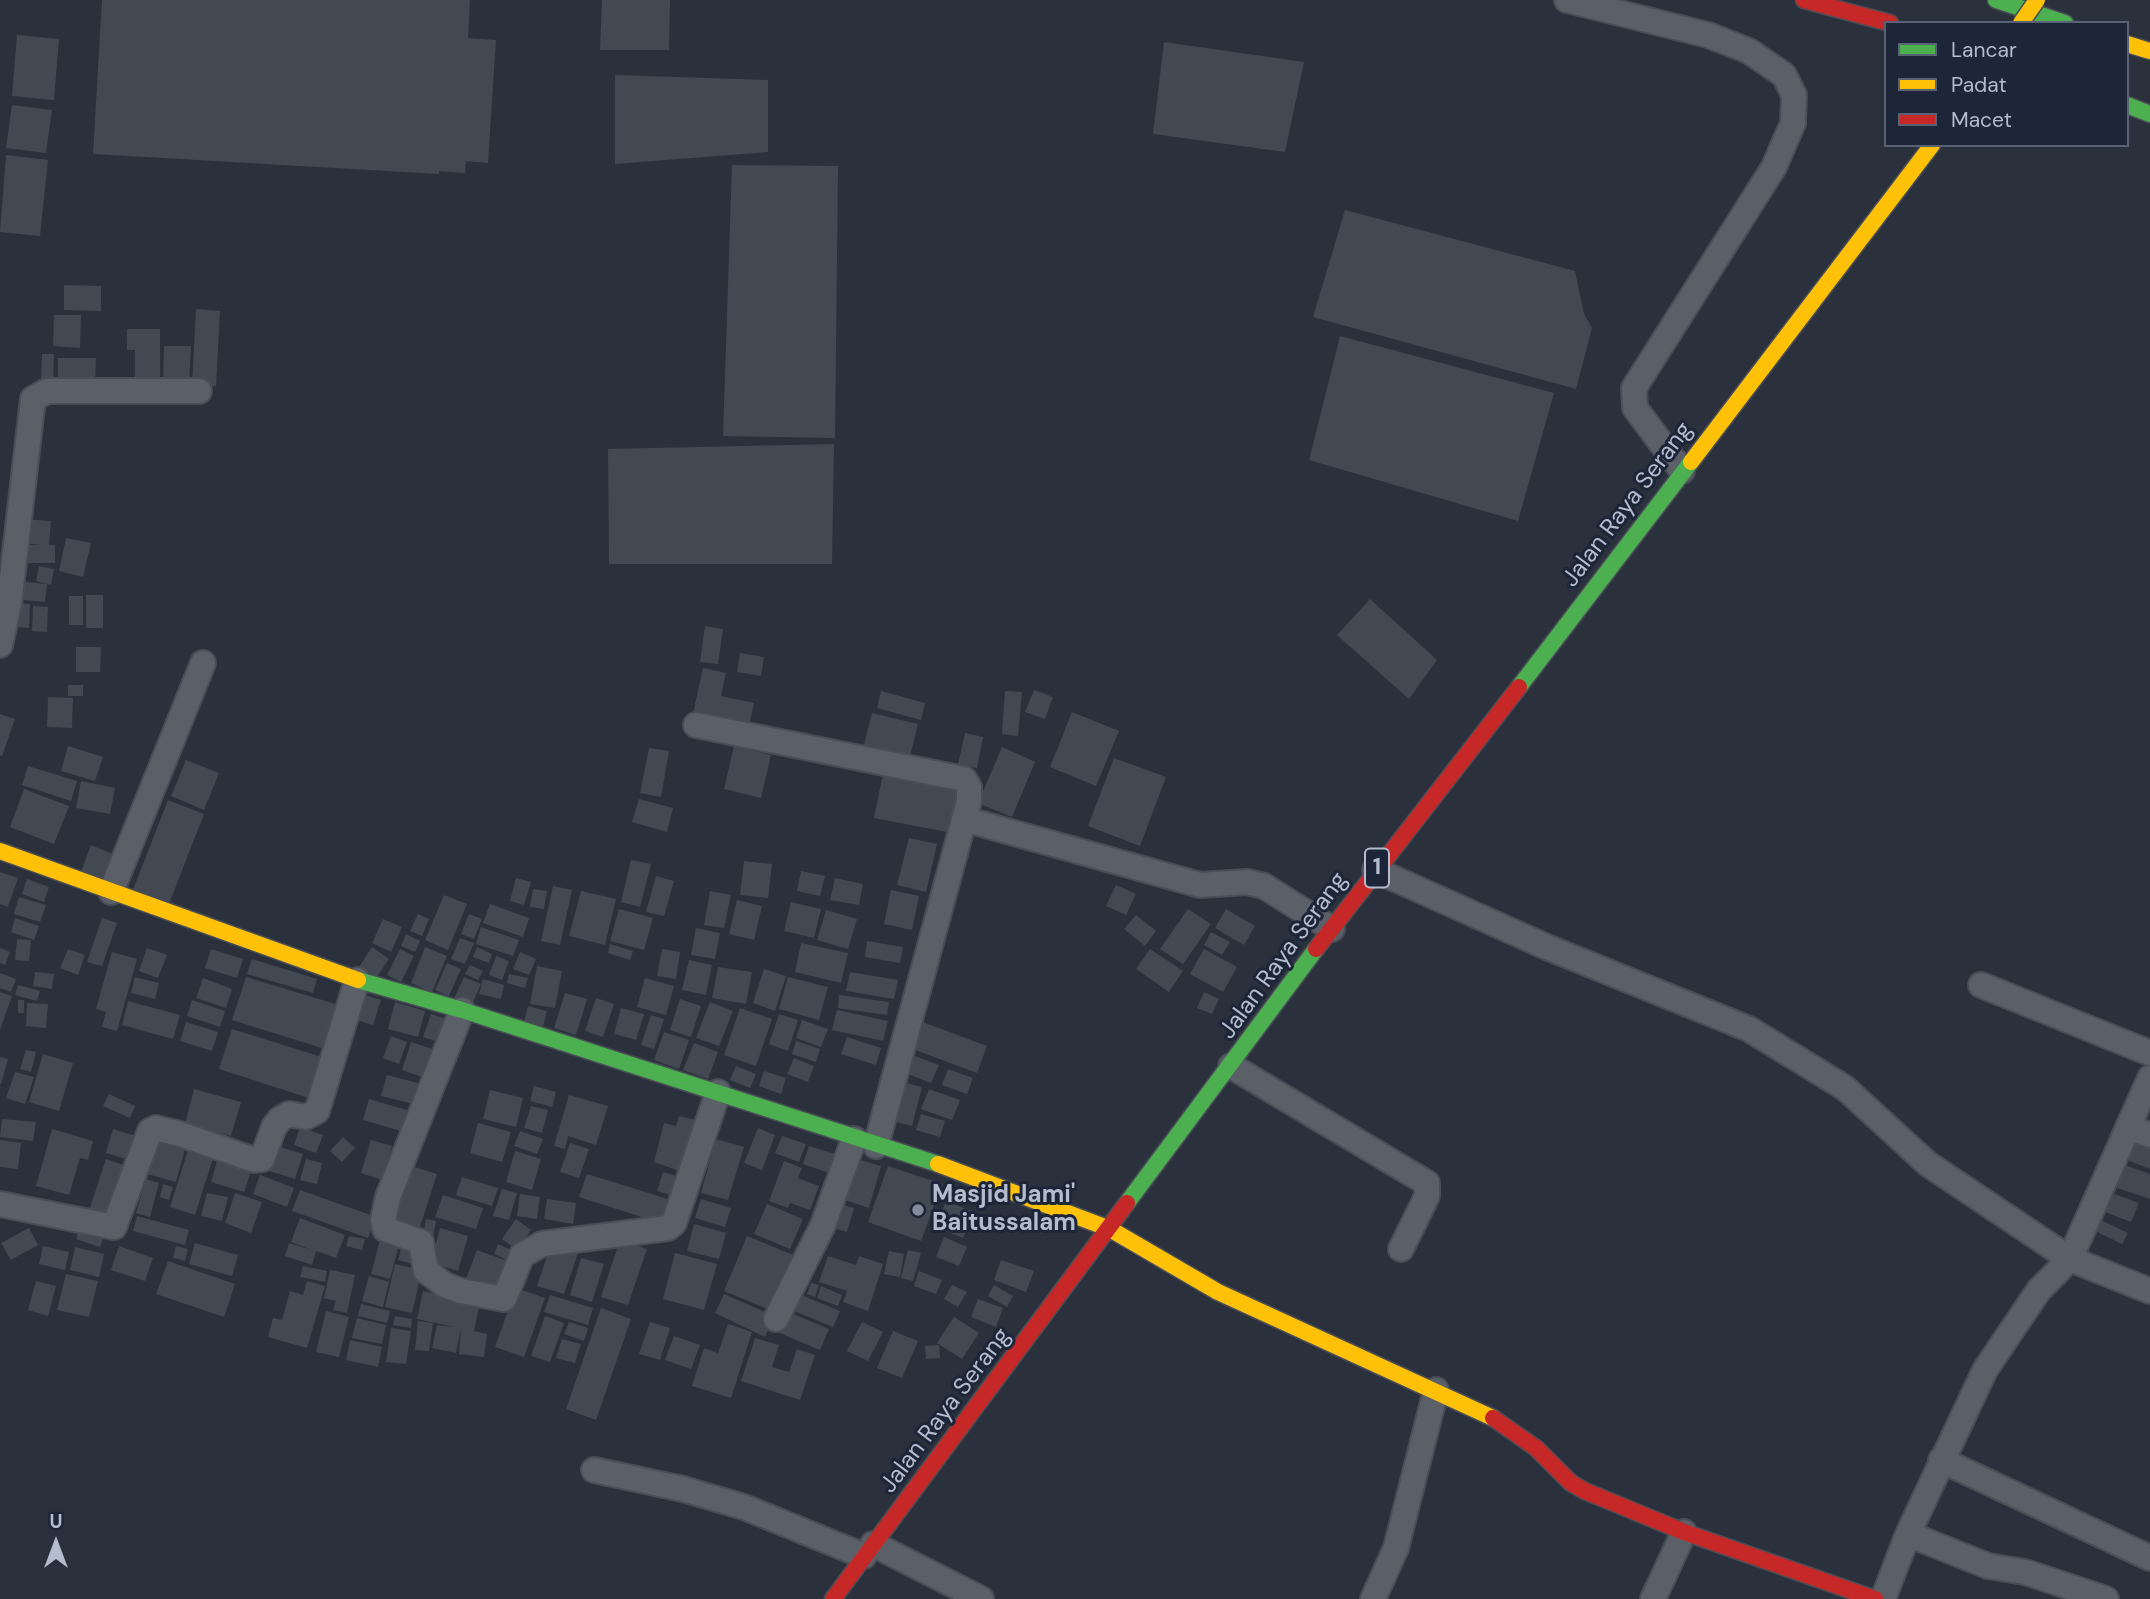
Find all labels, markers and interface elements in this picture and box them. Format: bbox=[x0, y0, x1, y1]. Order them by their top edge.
legend bbox=[1884, 21, 2129, 147]
text: Lancar bbox=[1951, 36, 2017, 64]
text: Padat bbox=[1951, 71, 2007, 99]
text: Macet bbox=[1951, 106, 2012, 134]
street label: Jalan Raya Serang bbox=[1557, 417, 1699, 593]
road number: 1 bbox=[1365, 848, 1389, 888]
street label: Jalan Raya Serang bbox=[1214, 867, 1354, 1045]
place label: Masjid Jami' Baitussalam bbox=[932, 1182, 1076, 1238]
marker: Masjid Jami' Baitussalam bbox=[910, 1202, 926, 1218]
street label: Jalan Raya Serang bbox=[875, 1323, 1017, 1499]
north arrow bbox=[21, 1508, 91, 1578]
text: U bbox=[49, 1509, 63, 1534]

